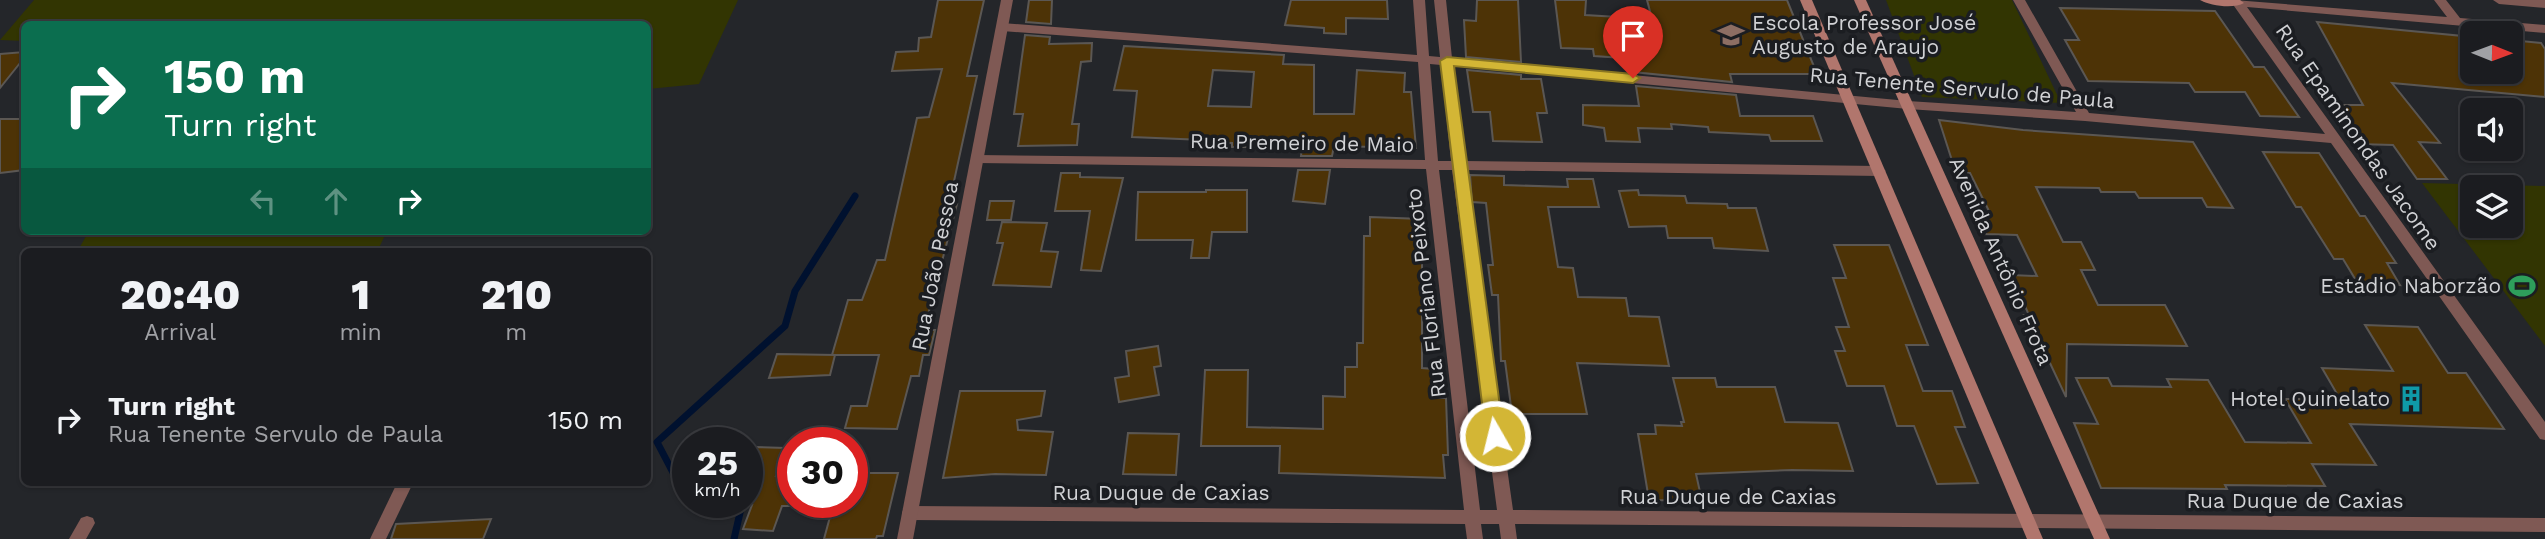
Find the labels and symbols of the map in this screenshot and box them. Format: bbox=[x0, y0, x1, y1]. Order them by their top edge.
pin bbox=[1603, 6, 1663, 78]
place label: Escola Professor José Augusto de Araujo bbox=[1752, 10, 1976, 59]
street label: Rua Epaminondas Jacome bbox=[2271, 19, 2446, 255]
school or university icon: Escola Professor José Augusto de Araujo bbox=[1716, 20, 1746, 50]
north arrow bbox=[2460, 21, 2524, 84]
street label: Rua Tenente Servulo de Paula bbox=[1809, 62, 2116, 113]
street label: Rua Premeiro de Maio bbox=[1190, 128, 1414, 157]
street label: Avenida Antônio Frota bbox=[1944, 153, 2059, 369]
street label: Rua João Pessoa bbox=[906, 179, 963, 353]
street label: Rua Floriano Peixoto bbox=[1400, 187, 1451, 399]
sports icon: Estádio Naborzão bbox=[2507, 271, 2537, 301]
place label: Estádio Naborzão bbox=[2320, 273, 2501, 298]
building icon: Hotel Quinelato bbox=[2396, 384, 2426, 414]
place label: Hotel Quinelato bbox=[2230, 386, 2390, 411]
position arrow bbox=[1458, 399, 1532, 473]
speed limit sign: 30 bbox=[777, 427, 868, 518]
street label: Rua Duque de Caxias bbox=[1052, 480, 1270, 505]
street label: Rua Duque de Caxias bbox=[1619, 484, 1837, 509]
street label: Rua Duque de Caxias bbox=[2186, 488, 2404, 513]

